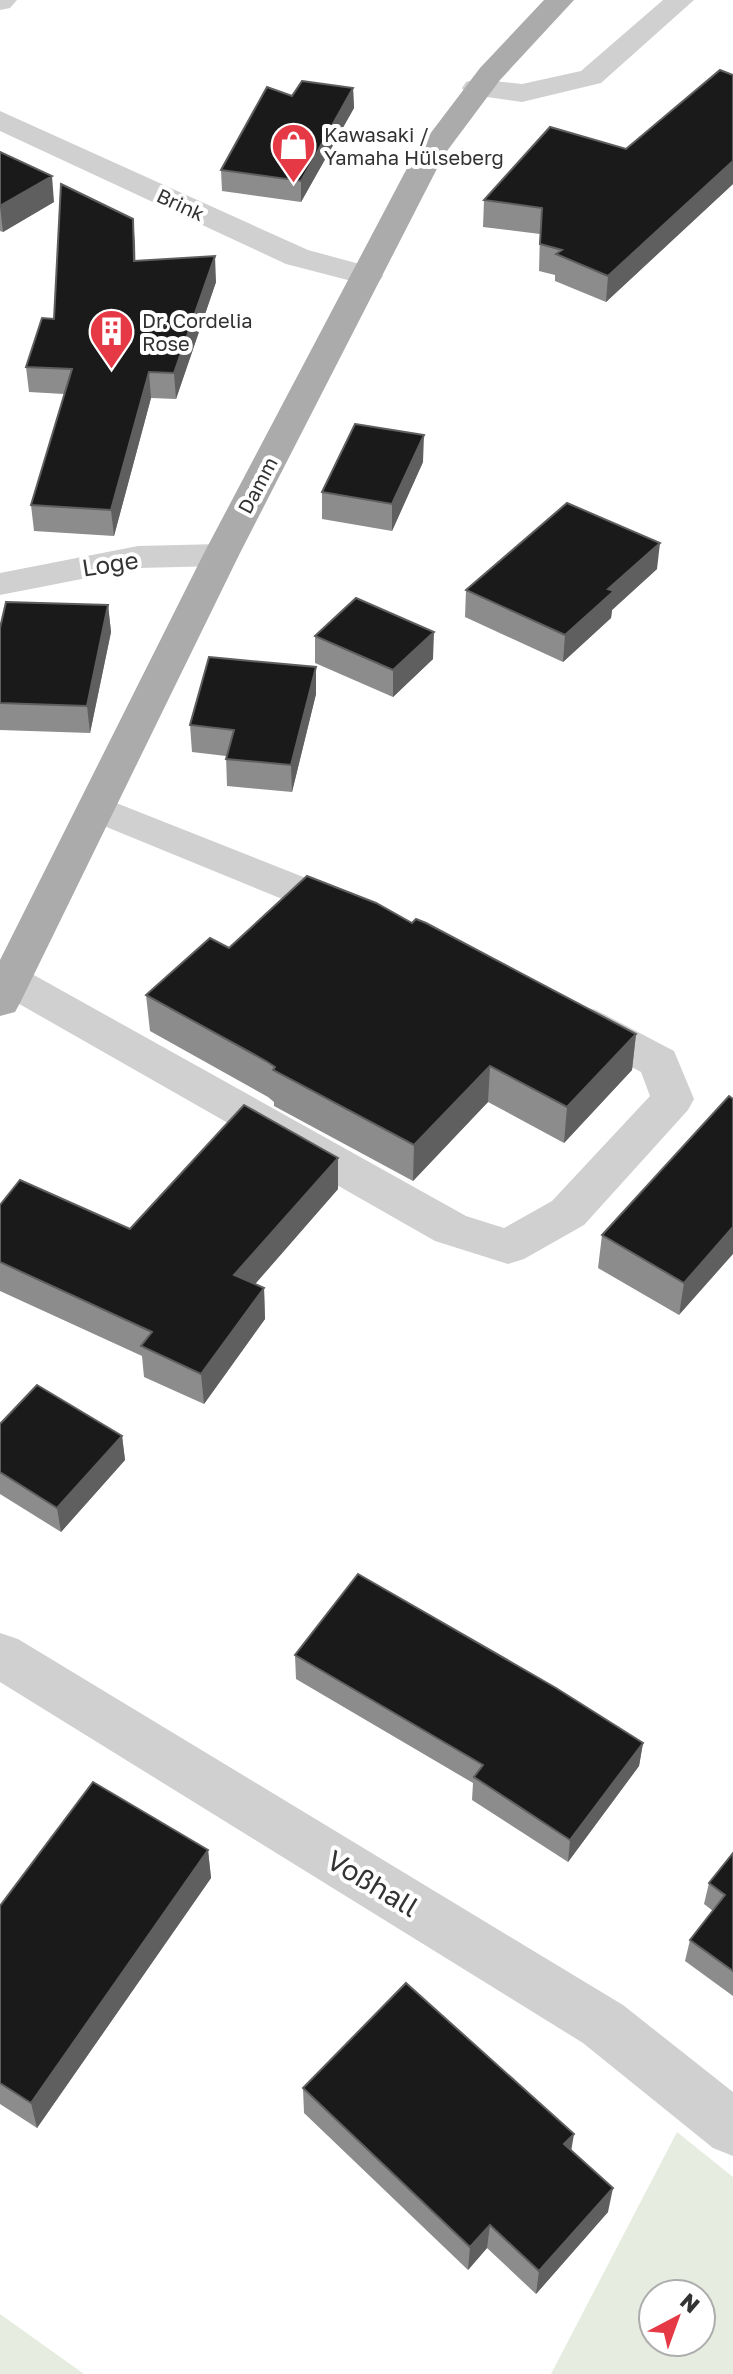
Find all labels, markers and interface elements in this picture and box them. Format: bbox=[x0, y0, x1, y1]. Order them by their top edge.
shop icon: Kawasaki / Yamaha Hülseberg bbox=[269, 122, 317, 185]
place label: Kawasaki / Yamaha Hülseberg bbox=[324, 122, 504, 169]
street label: Brink bbox=[153, 183, 209, 225]
building icon: Dr. Cordelia Rose bbox=[87, 307, 135, 370]
place label: Dr. Cordelia Rose bbox=[142, 308, 253, 355]
street label: Damm bbox=[232, 453, 282, 517]
street label: Loge bbox=[80, 544, 140, 582]
street label: Voßhall bbox=[321, 1843, 425, 1923]
north arrow bbox=[637, 2278, 717, 2358]
text: N bbox=[675, 2287, 706, 2318]

